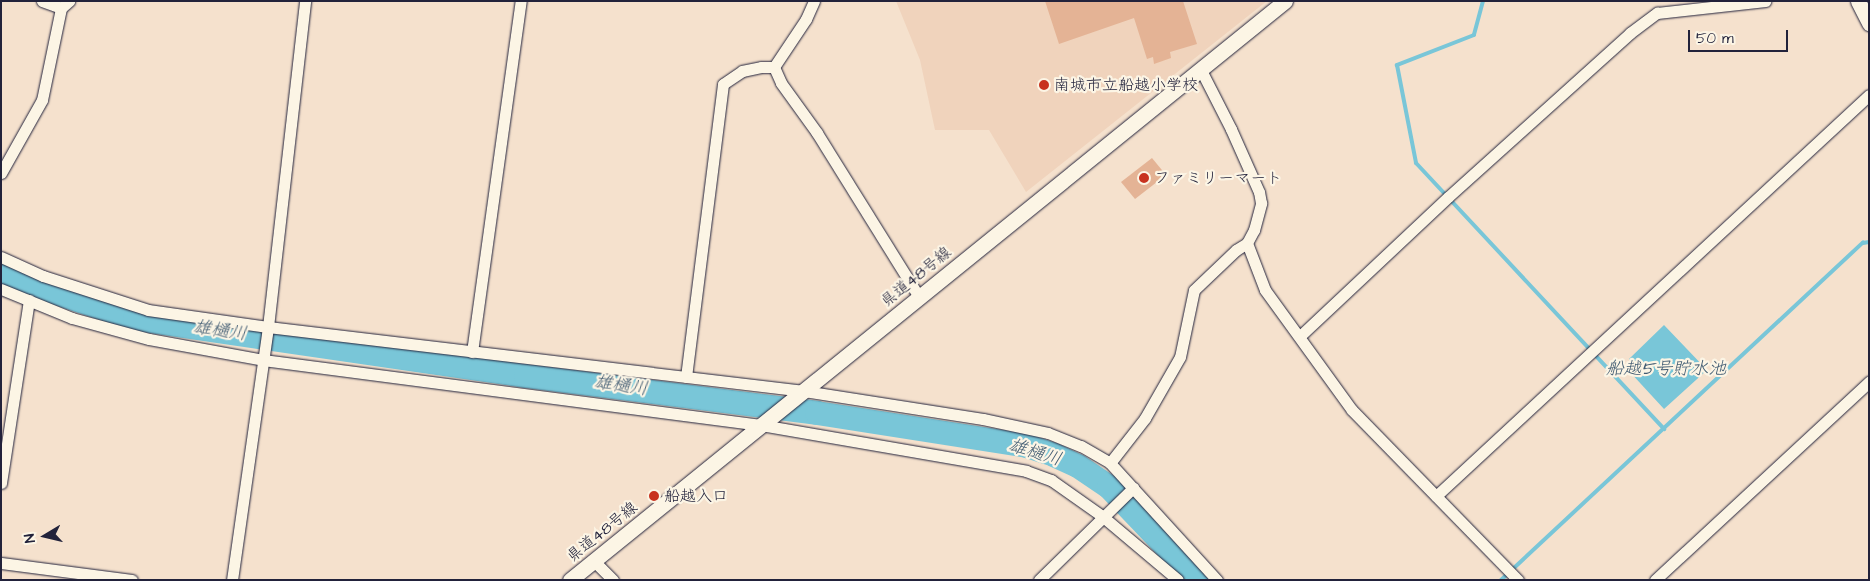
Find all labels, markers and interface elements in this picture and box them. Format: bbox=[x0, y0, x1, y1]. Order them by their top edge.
scale bar bbox=[1690, 20, 1790, 52]
text: 50 m bbox=[1696, 28, 1734, 49]
place label: 南城市立船越小学校 bbox=[1054, 75, 1198, 95]
marker: 南城市立船越小学校 bbox=[1038, 79, 1050, 91]
place label: ファミリーマート bbox=[1154, 168, 1282, 188]
marker: ファミリーマート bbox=[1138, 172, 1150, 184]
street label: 県道48号線 bbox=[877, 243, 955, 311]
water label: 雄樋川 bbox=[192, 317, 248, 345]
water label: 船越5号貯水池 bbox=[1606, 358, 1726, 380]
water label: 雄樋川 bbox=[593, 372, 649, 400]
water label: 雄樋川 bbox=[1006, 435, 1064, 471]
place label: 船越入口 bbox=[664, 486, 728, 506]
marker: 船越入口 bbox=[648, 490, 660, 502]
street label: 県道48号線 bbox=[563, 498, 641, 566]
north arrow bbox=[20, 511, 70, 561]
text: N bbox=[20, 532, 41, 544]

